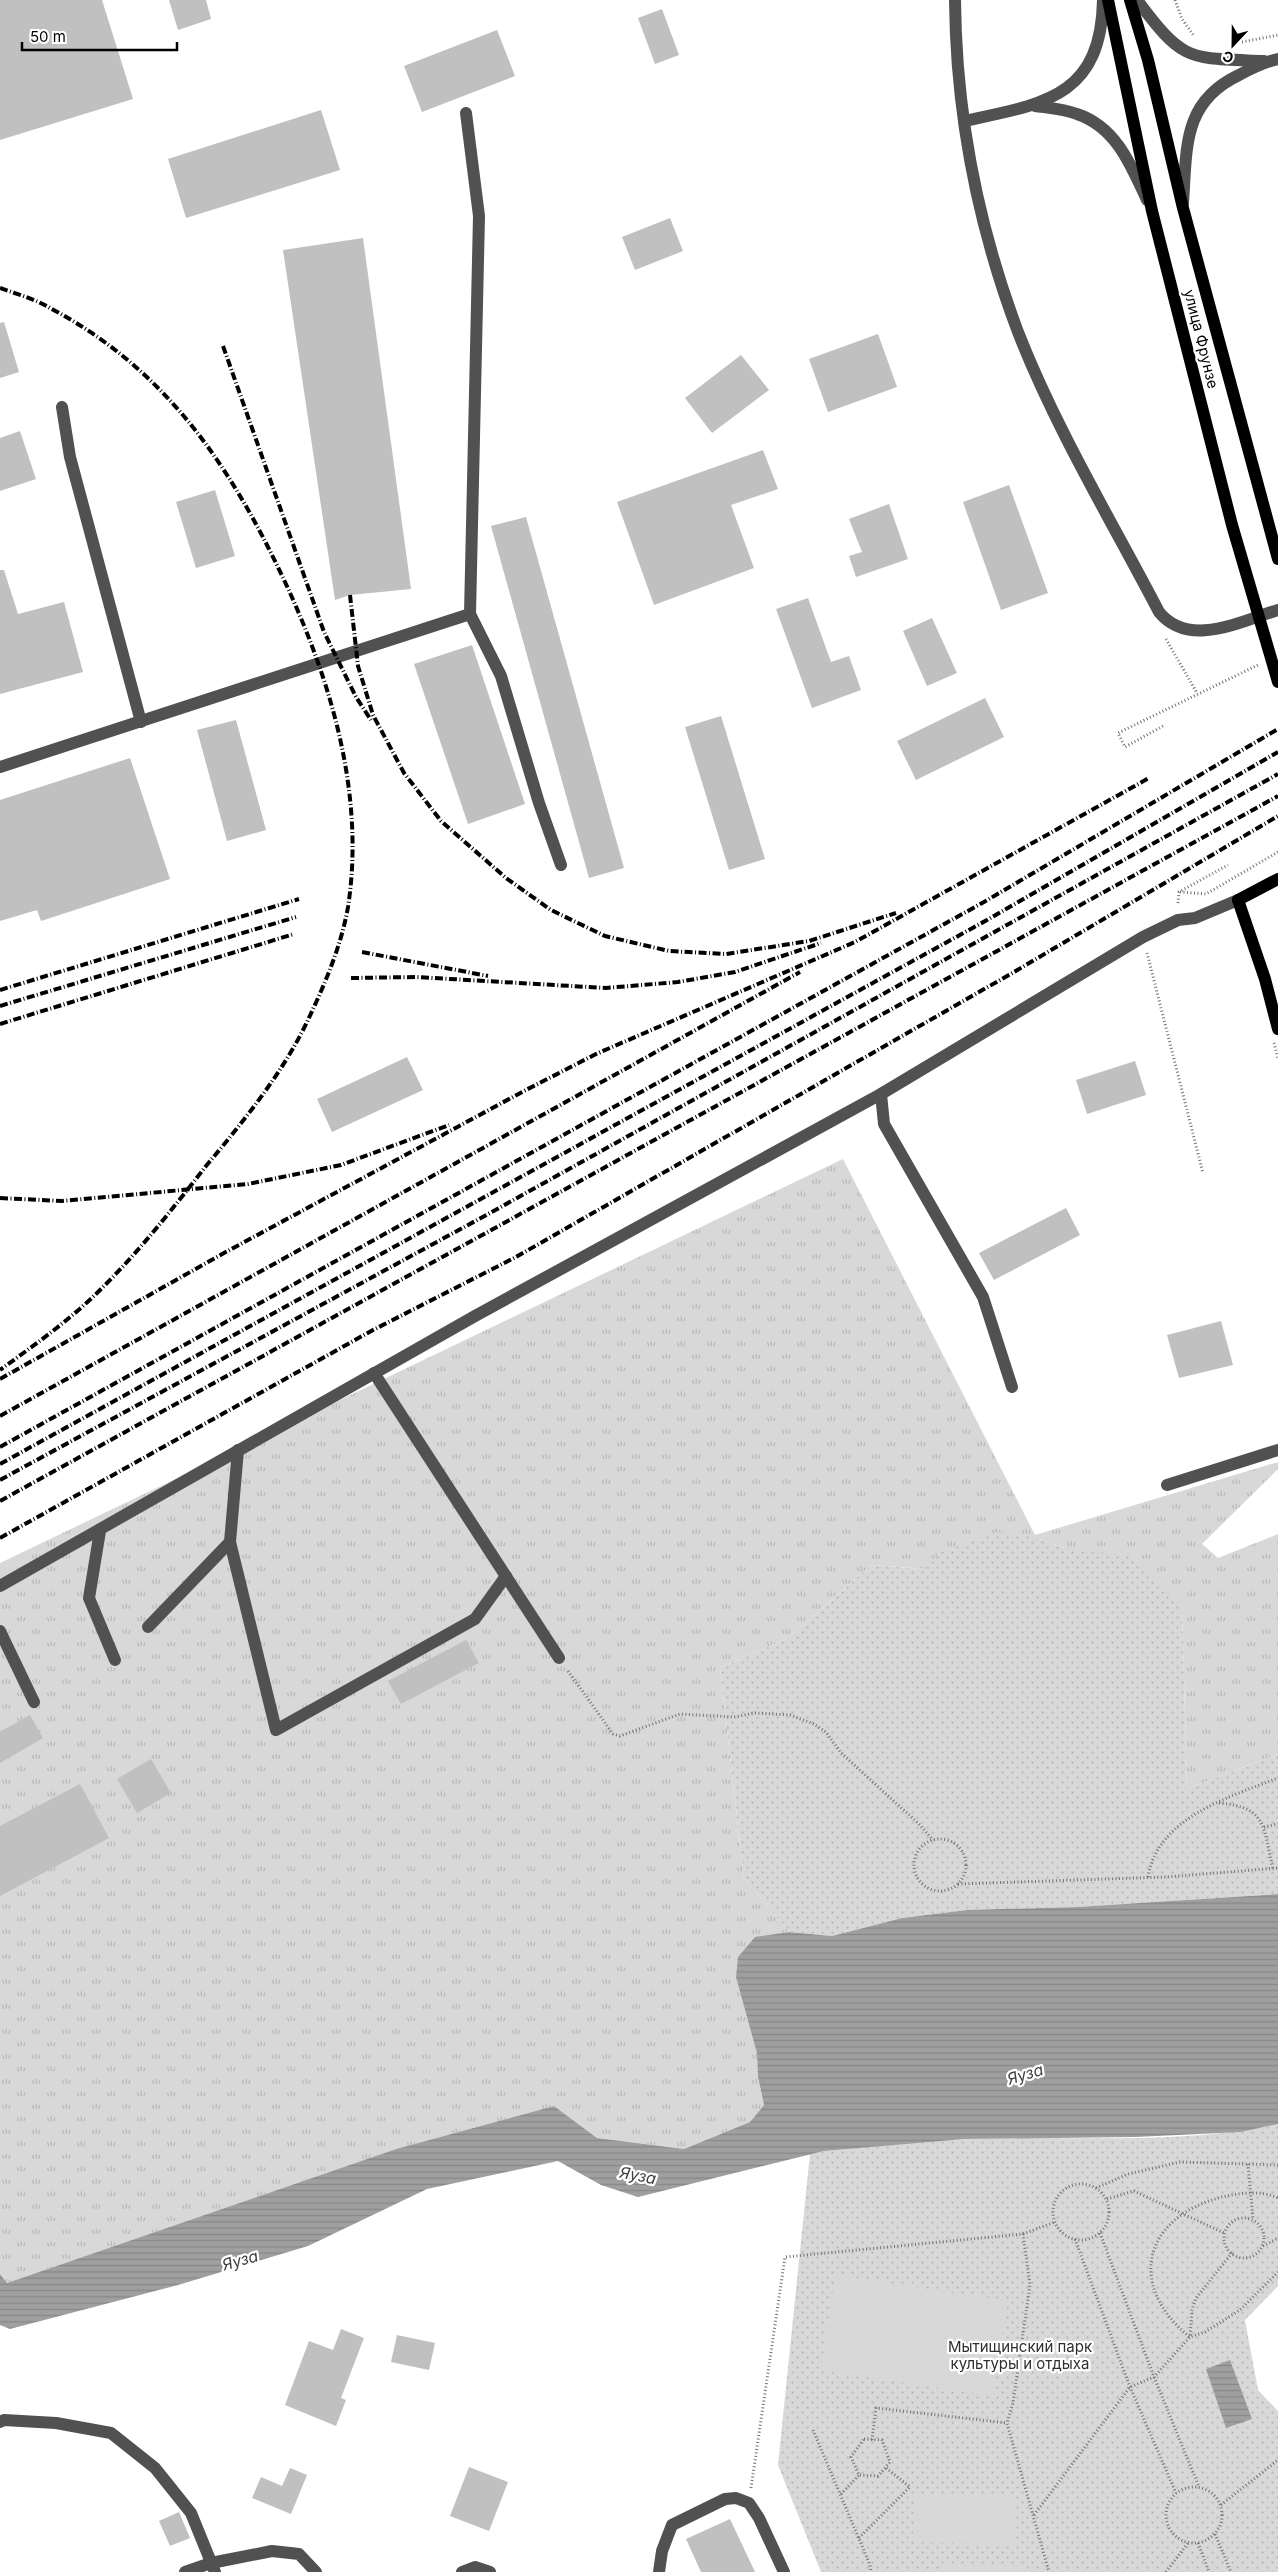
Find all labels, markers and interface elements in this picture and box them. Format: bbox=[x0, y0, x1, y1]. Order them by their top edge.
scale bar bbox=[22, 20, 178, 52]
north arrow bbox=[1208, 20, 1258, 70]
text: 50 m bbox=[30, 27, 66, 46]
text: С bbox=[1220, 48, 1236, 67]
street label: улица Фрунзе bbox=[1180, 287, 1223, 390]
water label: Яуза bbox=[1004, 2059, 1046, 2089]
water label: Яуза bbox=[617, 2161, 658, 2188]
water label: Яуза bbox=[219, 2245, 261, 2275]
park label: Мытищинский парк культуры и отдыха bbox=[948, 2337, 1092, 2373]

